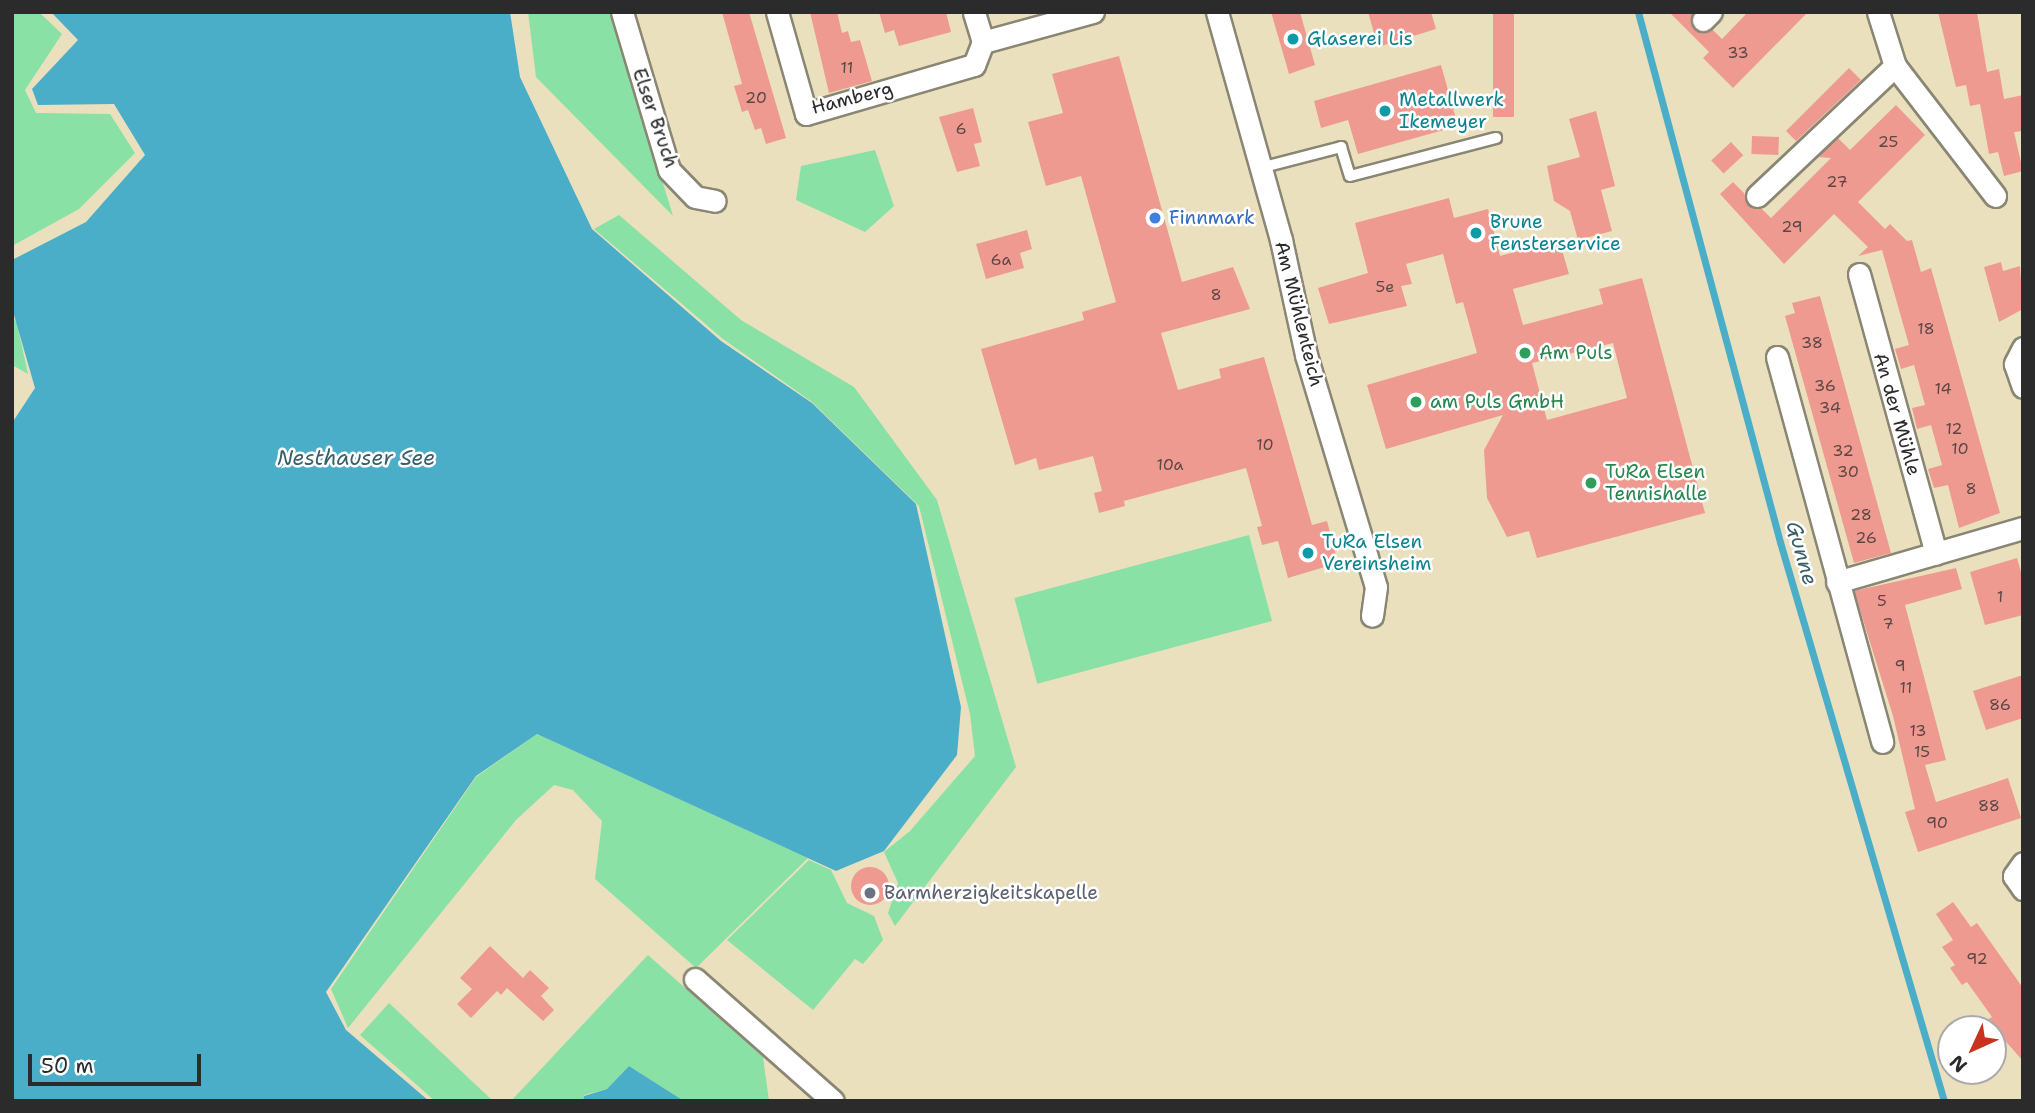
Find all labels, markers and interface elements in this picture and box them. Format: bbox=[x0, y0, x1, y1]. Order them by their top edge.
place label: Glaserei Lis bbox=[1307, 28, 1413, 50]
marker: Glaserei Lis bbox=[1285, 31, 1301, 47]
house number: 33 bbox=[1727, 43, 1749, 63]
house number: 11 bbox=[841, 58, 853, 78]
street label: Elser Bruch bbox=[627, 65, 683, 171]
street label: Hamberg bbox=[809, 77, 895, 119]
house number: 20 bbox=[745, 88, 767, 108]
place label: Metallwerk Ikemeyer bbox=[1399, 89, 1504, 133]
marker: Metallwerk Ikemeyer bbox=[1377, 103, 1393, 119]
house number: 6 bbox=[955, 119, 967, 139]
house number: 25 bbox=[1878, 132, 1898, 152]
house number: 27 bbox=[1826, 172, 1848, 192]
place label: Finnmark bbox=[1169, 207, 1255, 229]
marker: Finnmark bbox=[1147, 210, 1163, 226]
place label: Brune Fensterservice bbox=[1490, 211, 1621, 255]
house number: 29 bbox=[1781, 217, 1803, 237]
marker: Brune Fensterservice bbox=[1468, 225, 1484, 241]
street label: Am Mühlenteich bbox=[1270, 239, 1328, 389]
house number: 6a bbox=[991, 250, 1011, 270]
house number: 5e bbox=[1376, 277, 1394, 297]
house number: 8 bbox=[1210, 285, 1222, 305]
house number: 18 bbox=[1917, 319, 1935, 339]
house number: 38 bbox=[1801, 333, 1823, 353]
place label: Am Puls bbox=[1539, 342, 1613, 364]
marker: Am Puls bbox=[1517, 345, 1533, 361]
street label: An der Mühle bbox=[1869, 350, 1925, 478]
house number: 36 bbox=[1814, 376, 1836, 396]
house number: 14 bbox=[1934, 379, 1952, 399]
place label: am Puls GmbH bbox=[1430, 391, 1564, 413]
marker: am Puls GmbH bbox=[1408, 394, 1424, 410]
house number: 34 bbox=[1819, 398, 1841, 418]
house number: 12 bbox=[1945, 419, 1963, 439]
house number: 10 bbox=[1256, 435, 1274, 455]
house number: 10 bbox=[1951, 439, 1969, 459]
house number: 32 bbox=[1832, 441, 1854, 461]
water label: Nesthauser See bbox=[277, 445, 435, 471]
house number: 10a bbox=[1157, 455, 1183, 475]
place label: TuRa Elsen Tennishalle bbox=[1605, 461, 1708, 505]
house number: 30 bbox=[1837, 462, 1859, 482]
marker: TuRa Elsen Tennishalle bbox=[1583, 475, 1599, 491]
house number: 8 bbox=[1965, 479, 1977, 499]
house number: 28 bbox=[1850, 505, 1872, 525]
water label: Gunne bbox=[1781, 518, 1823, 588]
house number: 26 bbox=[1855, 528, 1877, 548]
place label: TuRa Elsen Vereinsheim bbox=[1322, 531, 1431, 575]
marker: TuRa Elsen Vereinsheim bbox=[1300, 545, 1316, 561]
house number: 1 bbox=[1997, 587, 2003, 607]
house number: 5 bbox=[1877, 591, 1887, 611]
house number: 7 bbox=[1882, 614, 1894, 634]
house number: 9 bbox=[1894, 656, 1906, 676]
house number: 11 bbox=[1900, 678, 1912, 698]
house number: 86 bbox=[1989, 695, 2011, 715]
house number: 13 bbox=[1909, 721, 1927, 741]
house number: 15 bbox=[1914, 742, 1930, 762]
house number: 88 bbox=[1978, 796, 2000, 816]
house number: 90 bbox=[1926, 813, 1948, 833]
place label: Barmherzigkeitskapelle bbox=[884, 882, 1098, 904]
marker: Barmherzigkeitskapelle bbox=[862, 885, 878, 901]
house number: 92 bbox=[1966, 949, 1988, 969]
north arrow bbox=[1937, 1015, 2007, 1085]
scale bar bbox=[32, 1040, 205, 1084]
text: N bbox=[1944, 1050, 1972, 1078]
text: 50 m bbox=[41, 1052, 94, 1080]

